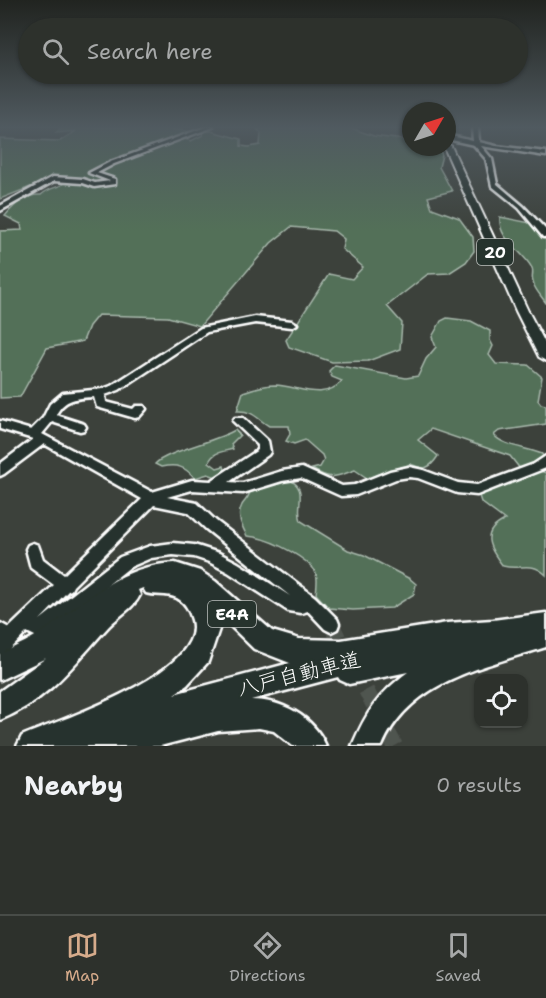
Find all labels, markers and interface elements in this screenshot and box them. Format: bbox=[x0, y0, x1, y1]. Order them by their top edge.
search box bbox=[18, 18, 528, 84]
icon: search bbox=[39, 35, 72, 68]
text: Search here bbox=[87, 37, 213, 66]
north arrow bbox=[402, 102, 456, 156]
road number: 20 bbox=[477, 239, 513, 265]
road number: E4A bbox=[208, 601, 256, 627]
street label: 八戸自動車道 bbox=[234, 645, 364, 703]
map controls bbox=[474, 674, 528, 728]
button: locate bbox=[474, 674, 528, 728]
text: Nearby bbox=[24, 768, 123, 803]
text: 0 results bbox=[436, 772, 522, 798]
tab: Map bbox=[65, 929, 99, 986]
tab: Directions bbox=[229, 929, 306, 986]
tab: Saved bbox=[436, 929, 481, 986]

